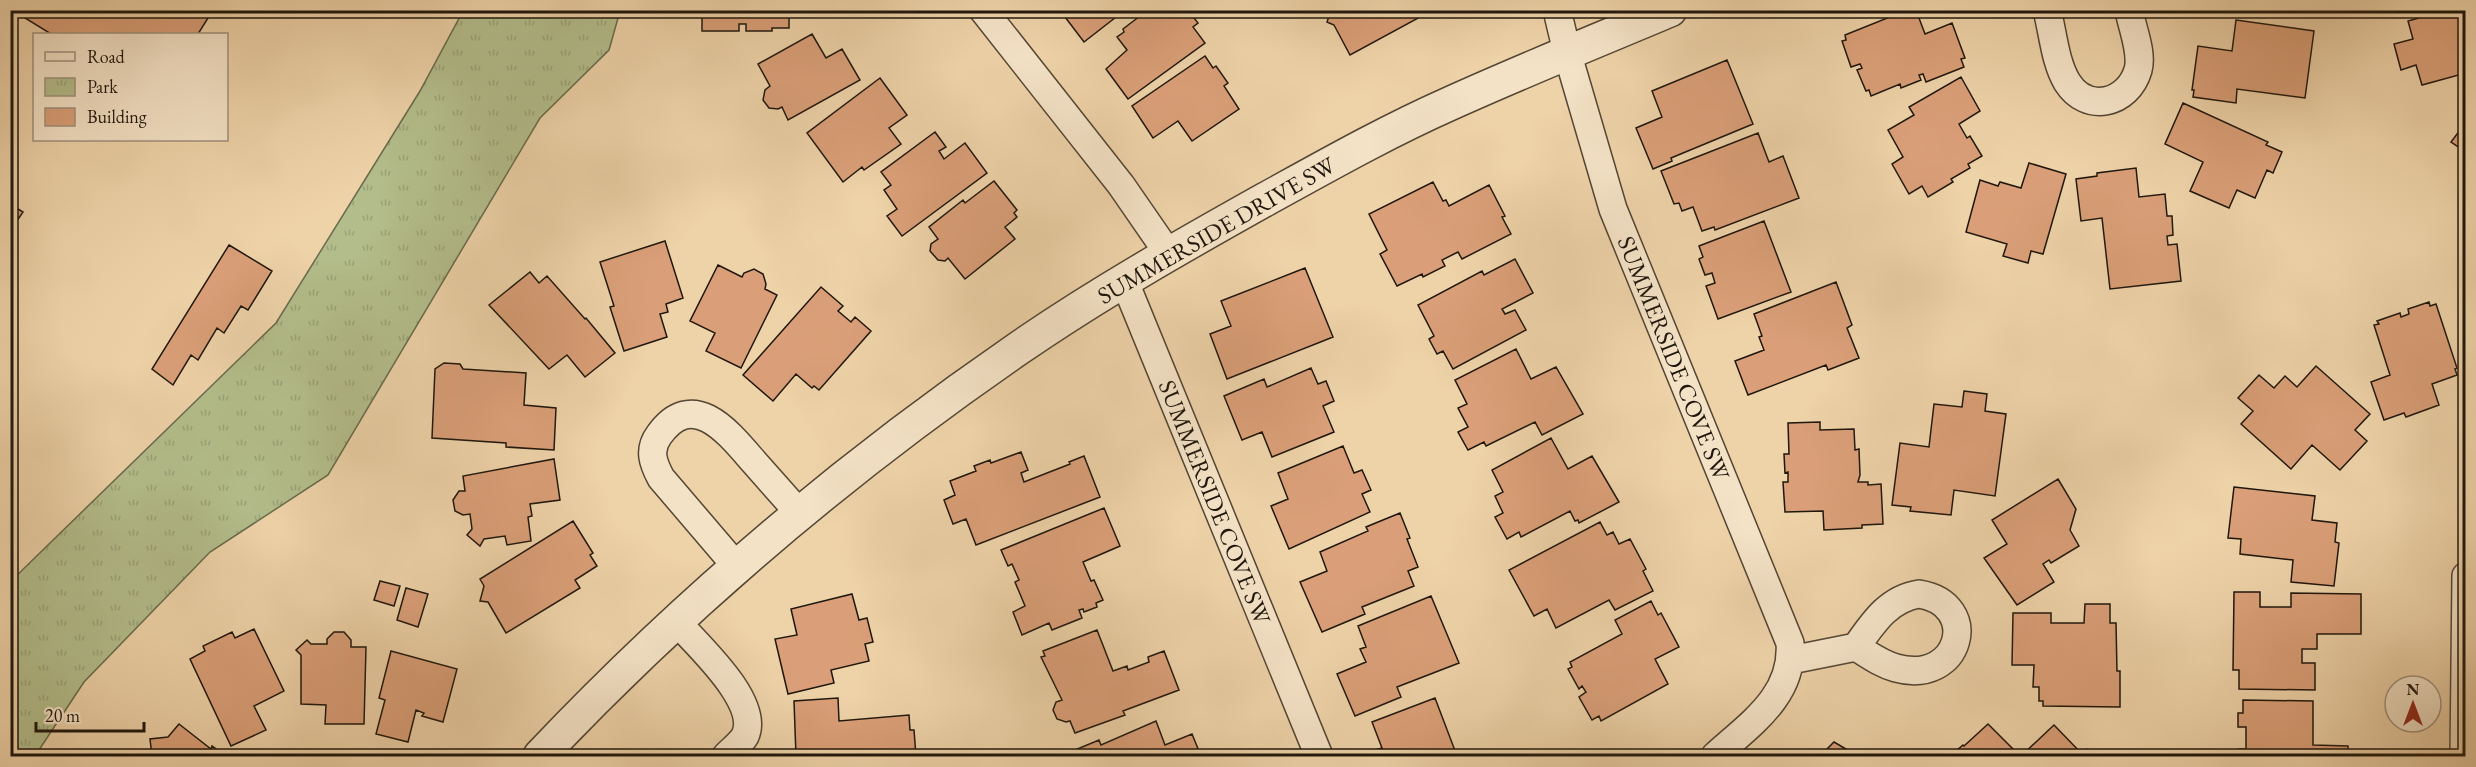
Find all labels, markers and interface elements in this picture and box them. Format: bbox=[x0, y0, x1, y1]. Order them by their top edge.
legend bbox=[33, 33, 228, 141]
text: Road bbox=[87, 45, 126, 68]
text: Park bbox=[87, 75, 118, 98]
text: Building bbox=[87, 105, 147, 128]
street label: SUMMERSIDE DRIVE SW bbox=[1092, 149, 1341, 311]
street label: SUMMERSIDE COVE SW bbox=[1611, 231, 1738, 486]
street label: SUMMERSIDE COVE SW bbox=[1152, 375, 1279, 630]
north arrow bbox=[2383, 674, 2443, 734]
text: N bbox=[2407, 679, 2420, 700]
scale bar bbox=[36, 695, 144, 733]
text: 20 m bbox=[45, 704, 80, 727]

